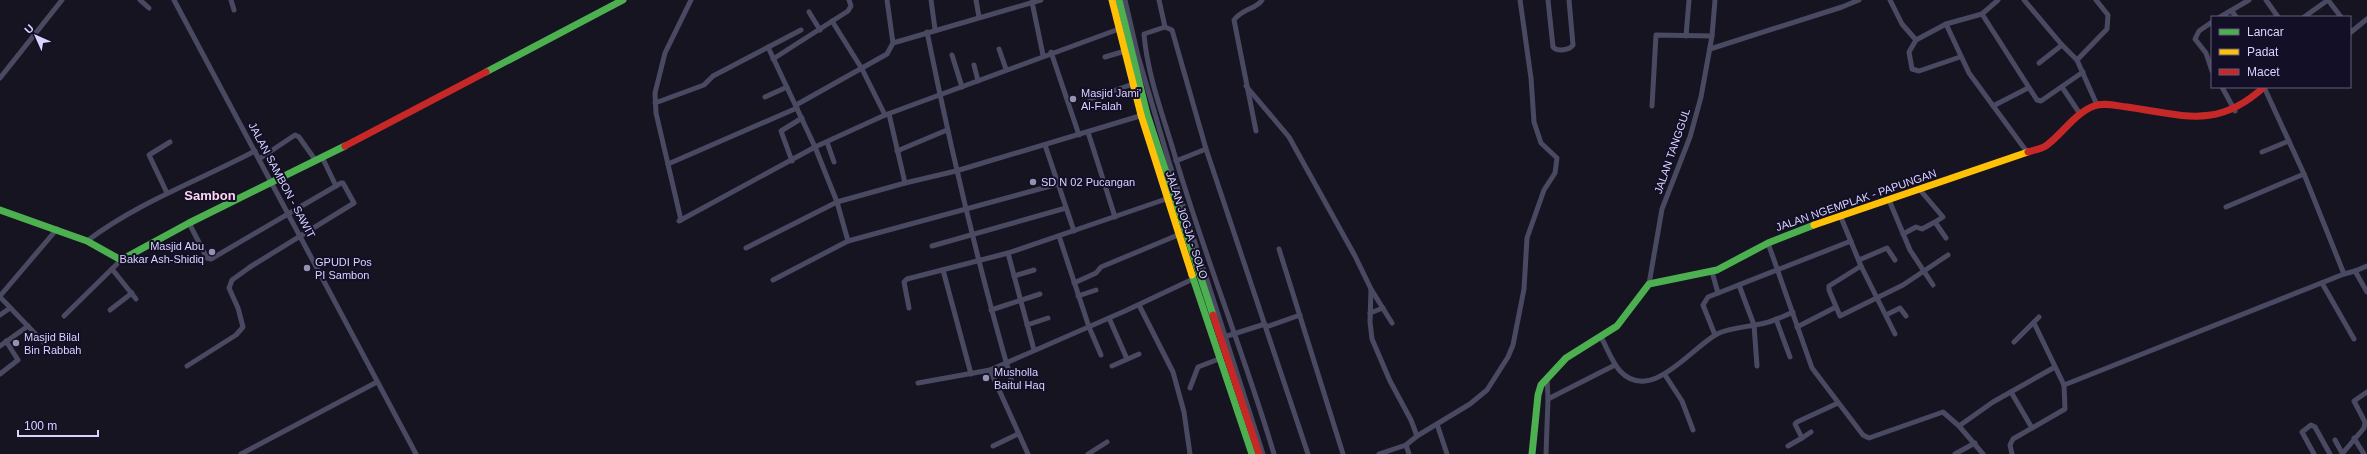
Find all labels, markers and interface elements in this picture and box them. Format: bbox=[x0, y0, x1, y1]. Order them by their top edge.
north arrow bbox=[16, 16, 56, 56]
legend bbox=[2211, 16, 2351, 88]
text: U bbox=[22, 22, 36, 36]
text: Lancar bbox=[2247, 25, 2284, 39]
text: Padat bbox=[2247, 45, 2279, 59]
text: Macet bbox=[2247, 65, 2280, 79]
place label: Masjid Jami' Al-Falah bbox=[1081, 87, 1141, 112]
marker: Masjid Jami' Al-Falah bbox=[1068, 94, 1078, 104]
street label: JALAN TANGGUL bbox=[1652, 107, 1692, 195]
street label: JALAN SAMBON - SAWIT bbox=[246, 120, 318, 240]
street label: JALAN NGEMPLAK - PAPUNGAN bbox=[1774, 167, 1938, 233]
street label: JALAN JOGJA - SOLO bbox=[1164, 170, 1210, 281]
place label: SD N 02 Pucangan bbox=[1041, 176, 1135, 188]
marker: SD N 02 Pucangan bbox=[1028, 177, 1038, 187]
district label: Sambon bbox=[184, 188, 236, 203]
place label: Masjid Abu Bakar Ash-Shidiq bbox=[120, 240, 204, 265]
marker: Masjid Abu Bakar Ash-Shidiq bbox=[207, 247, 217, 257]
place label: GPUDI Pos PI Sambon bbox=[315, 256, 372, 281]
marker: GPUDI Pos PI Sambon bbox=[302, 263, 312, 273]
place label: Masjid Bilal Bin Rabbah bbox=[24, 331, 82, 356]
marker: Masjid Bilal Bin Rabbah bbox=[11, 338, 21, 348]
place label: Musholla Baitul Haq bbox=[994, 366, 1045, 391]
marker: Musholla Baitul Haq bbox=[981, 373, 991, 383]
scale bar bbox=[18, 412, 98, 438]
text: 100 m bbox=[24, 419, 57, 433]

